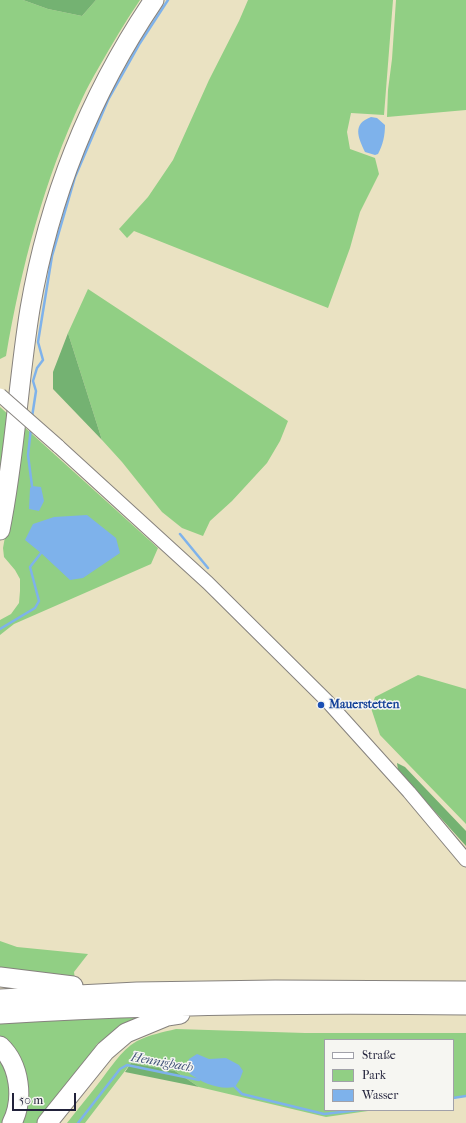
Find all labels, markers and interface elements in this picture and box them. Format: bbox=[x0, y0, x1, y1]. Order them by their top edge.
place label: Mauerstetten bbox=[329, 698, 399, 712]
marker: Mauerstetten bbox=[316, 700, 326, 710]
legend bbox=[324, 1039, 454, 1111]
text: Straße bbox=[362, 1048, 396, 1062]
water label: Hennigbach bbox=[130, 1050, 194, 1076]
text: Park bbox=[362, 1068, 386, 1082]
scale bar bbox=[14, 1085, 78, 1111]
text: Wasser bbox=[362, 1088, 398, 1102]
text: 50 m bbox=[19, 1093, 43, 1107]

